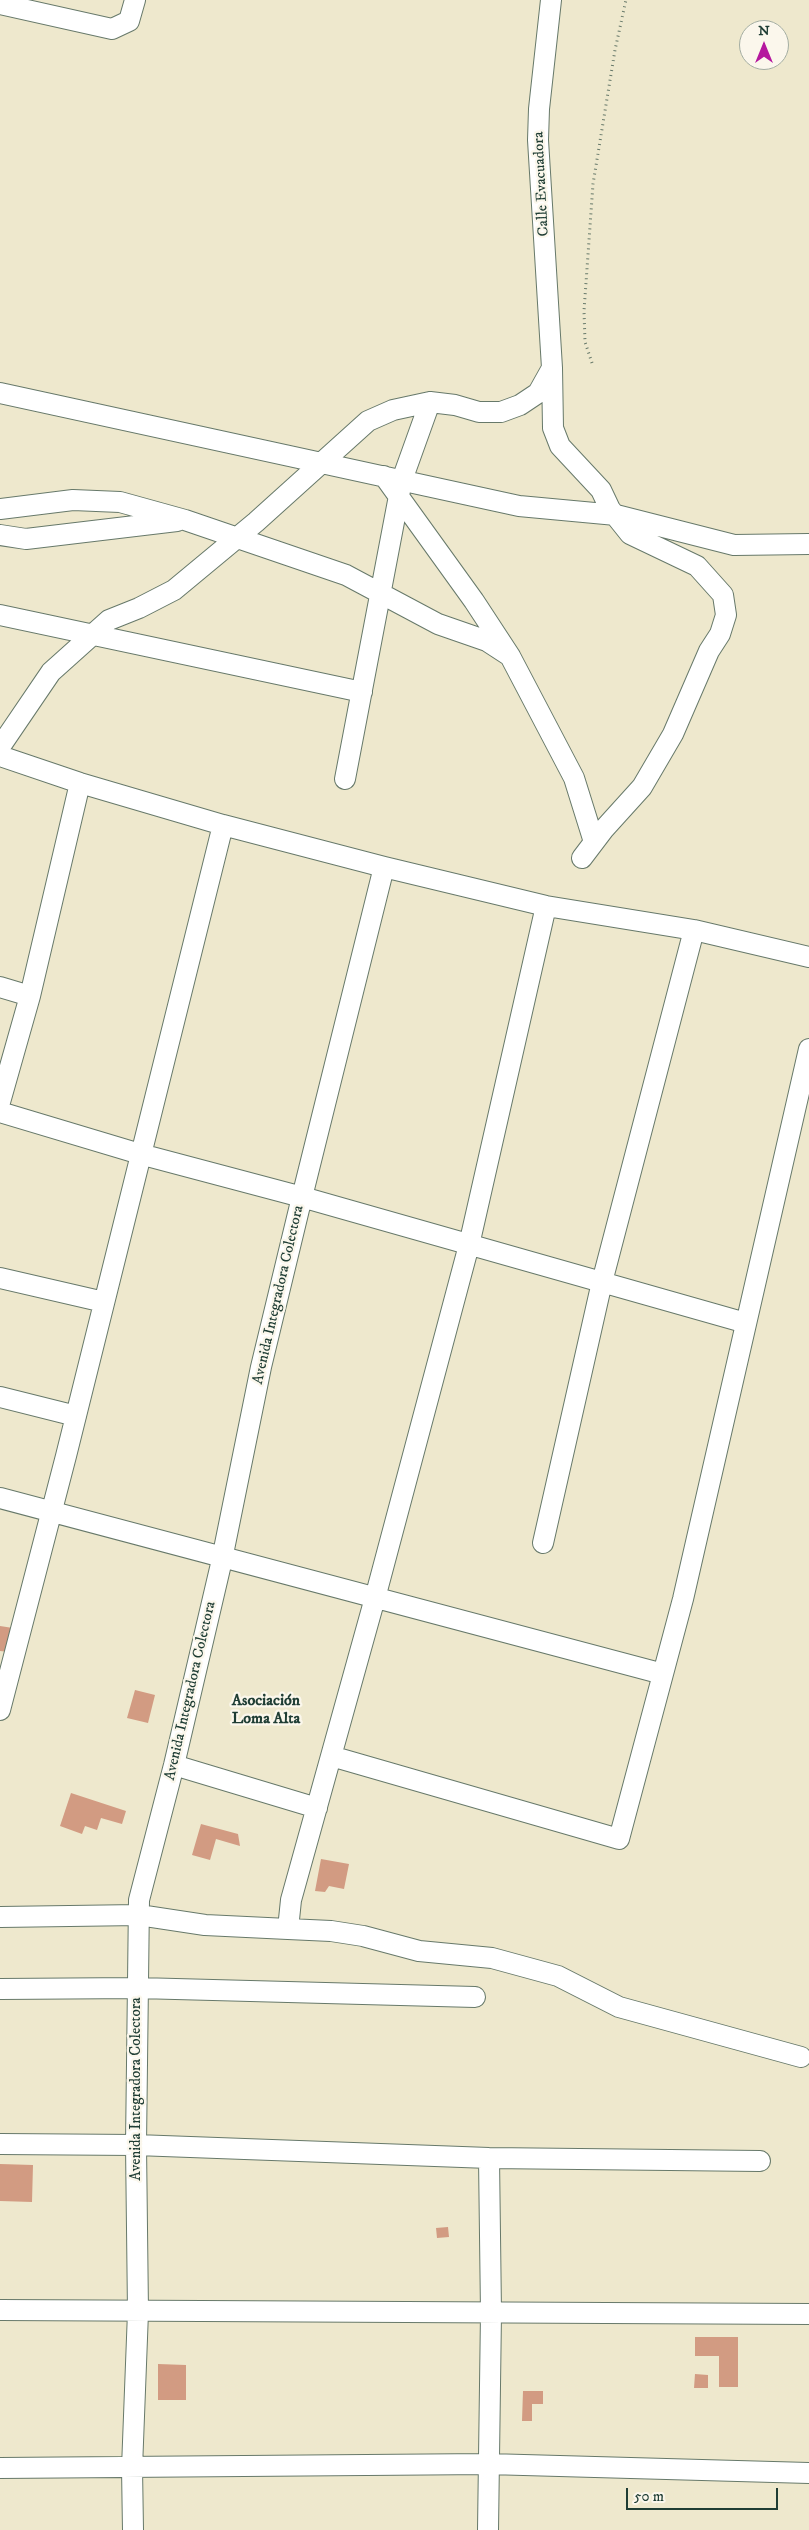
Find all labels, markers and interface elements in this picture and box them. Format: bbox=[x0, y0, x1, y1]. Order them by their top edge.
north arrow bbox=[739, 20, 789, 70]
text: N bbox=[758, 22, 770, 40]
street label: Calle Evacuadora bbox=[530, 131, 554, 237]
street label: Avenida Integradora Colectora bbox=[250, 1204, 308, 1386]
street label: Avenida Integradora Colectora bbox=[162, 1600, 220, 1782]
district label: Asociación Loma Alta bbox=[232, 1692, 300, 1730]
street label: Avenida Integradora Colectora bbox=[128, 1997, 146, 2181]
scale bar bbox=[629, 2478, 782, 2510]
text: 50 m bbox=[634, 2487, 664, 2506]

